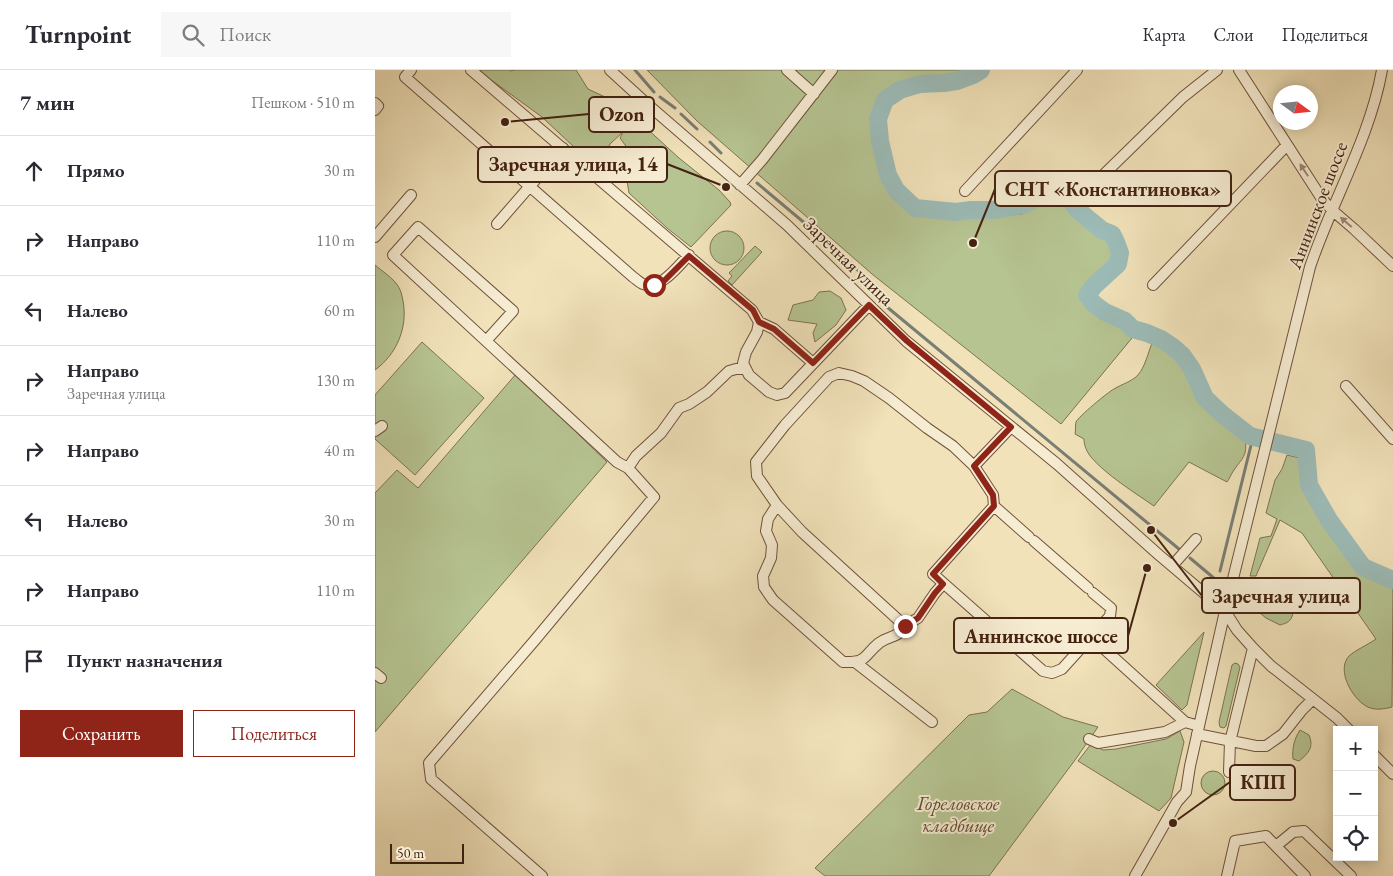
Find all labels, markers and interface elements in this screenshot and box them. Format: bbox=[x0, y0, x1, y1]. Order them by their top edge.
search box bbox=[161, 12, 511, 57]
text: Turnpoint bbox=[25, 19, 131, 50]
icon: search bbox=[179, 21, 207, 49]
text: Поиск bbox=[219, 22, 271, 47]
text: Карта bbox=[1143, 23, 1186, 46]
text: Слои bbox=[1214, 23, 1253, 46]
text: Поделиться bbox=[1281, 23, 1368, 46]
north arrow bbox=[1273, 85, 1318, 130]
text: 7 мин bbox=[20, 89, 75, 116]
text: Пешком · 510 m bbox=[251, 92, 355, 113]
callout: Ozon bbox=[589, 97, 654, 132]
text: Ozon bbox=[599, 101, 645, 127]
street label: Аннинское шоссе bbox=[1281, 138, 1353, 273]
callout: Заречная улица, 14 bbox=[478, 147, 667, 182]
text: Заречная улица, 14 bbox=[488, 151, 658, 177]
icon: ahead bbox=[20, 157, 48, 185]
text: Прямо bbox=[67, 158, 125, 183]
text: 30 m bbox=[324, 160, 355, 181]
one-way arrow bbox=[1299, 164, 1308, 177]
callout: СНТ «Константиновка» bbox=[995, 171, 1231, 206]
text: СНТ «Константиновка» bbox=[1005, 176, 1221, 202]
street label: Заречная улица bbox=[798, 212, 900, 311]
one-way arrow bbox=[1339, 216, 1352, 227]
icon: right bbox=[20, 227, 48, 255]
text: Направо bbox=[67, 228, 139, 253]
text: 110 m bbox=[316, 230, 355, 251]
route start bbox=[643, 274, 666, 297]
icon: left bbox=[20, 297, 48, 325]
text: Налево bbox=[67, 298, 128, 323]
text: 60 m bbox=[324, 300, 355, 321]
text: Направо bbox=[67, 358, 139, 383]
icon: right bbox=[20, 367, 48, 395]
text: 130 m bbox=[316, 370, 355, 391]
text: Заречная улица bbox=[67, 383, 166, 404]
icon: right bbox=[20, 437, 48, 465]
text: Направо bbox=[67, 438, 139, 463]
text: 40 m bbox=[324, 440, 355, 461]
icon: left bbox=[20, 507, 48, 535]
text: Налево bbox=[67, 508, 128, 533]
text: 30 m bbox=[324, 510, 355, 531]
icon: right bbox=[20, 577, 48, 605]
text: Направо bbox=[67, 578, 139, 603]
callout: Заречная улица bbox=[1202, 578, 1360, 613]
text: 110 m bbox=[316, 580, 355, 601]
text: Заречная улица bbox=[1212, 583, 1350, 609]
route end bbox=[894, 615, 917, 638]
callout: Аннинское шоссе bbox=[954, 618, 1128, 653]
text: Аннинское шоссе bbox=[963, 623, 1118, 649]
icon: arrive bbox=[20, 647, 48, 675]
text: Пункт назначения bbox=[67, 648, 223, 673]
button: Сохранить bbox=[20, 710, 183, 757]
button: Поделиться bbox=[193, 710, 355, 757]
map controls bbox=[1333, 726, 1378, 861]
button: + bbox=[1333, 726, 1378, 771]
callout: КПП bbox=[1230, 765, 1295, 800]
text: КПП bbox=[1240, 769, 1286, 795]
button: − bbox=[1333, 771, 1378, 816]
park label: Гореловское кладбище bbox=[916, 791, 1000, 838]
button: locate bbox=[1333, 816, 1378, 861]
scale bar bbox=[390, 841, 464, 864]
text: 50 m bbox=[397, 844, 424, 862]

